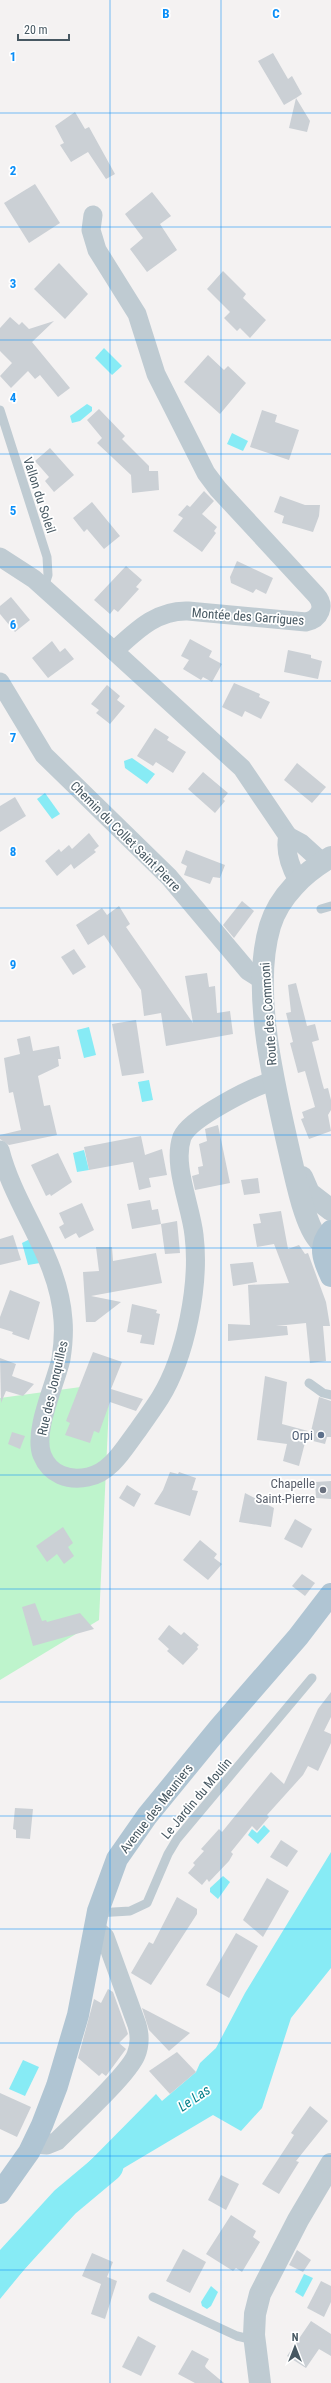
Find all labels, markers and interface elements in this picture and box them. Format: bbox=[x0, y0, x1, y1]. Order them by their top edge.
text: B bbox=[162, 6, 170, 21]
text: C bbox=[272, 6, 280, 21]
scale bar bbox=[18, 16, 69, 42]
text: 20 m bbox=[24, 23, 48, 37]
text: 1 bbox=[10, 49, 16, 64]
text: 2 bbox=[10, 163, 17, 178]
text: 3 bbox=[10, 276, 16, 291]
text: 4 bbox=[10, 390, 17, 405]
street label: Vallon du Soleil bbox=[20, 455, 59, 535]
text: 5 bbox=[10, 503, 17, 518]
street label: Montée des Garrigues bbox=[191, 605, 305, 628]
text: 6 bbox=[10, 617, 17, 632]
text: 7 bbox=[10, 730, 17, 745]
street label: Chemin du Collet Saint Pierre bbox=[67, 778, 184, 895]
text: 8 bbox=[10, 844, 16, 859]
text: 9 bbox=[10, 957, 16, 972]
street label: Route des Commoni bbox=[257, 962, 280, 1066]
street label: Rue des Jonquilles bbox=[34, 1339, 71, 1437]
place label: Orpi bbox=[292, 1428, 313, 1443]
marker: Orpi bbox=[316, 1430, 326, 1440]
place label: Chapelle Saint-Pierre bbox=[256, 1476, 315, 1506]
marker: Chapelle Saint-Pierre bbox=[318, 1485, 328, 1495]
street label: Le Jardin du Moulin bbox=[158, 1755, 235, 1842]
street label: Avenue des Meuniers bbox=[117, 1761, 196, 1856]
water label: Le Las bbox=[175, 2082, 213, 2114]
north arrow bbox=[275, 2327, 315, 2367]
text: N bbox=[292, 2331, 299, 2344]

